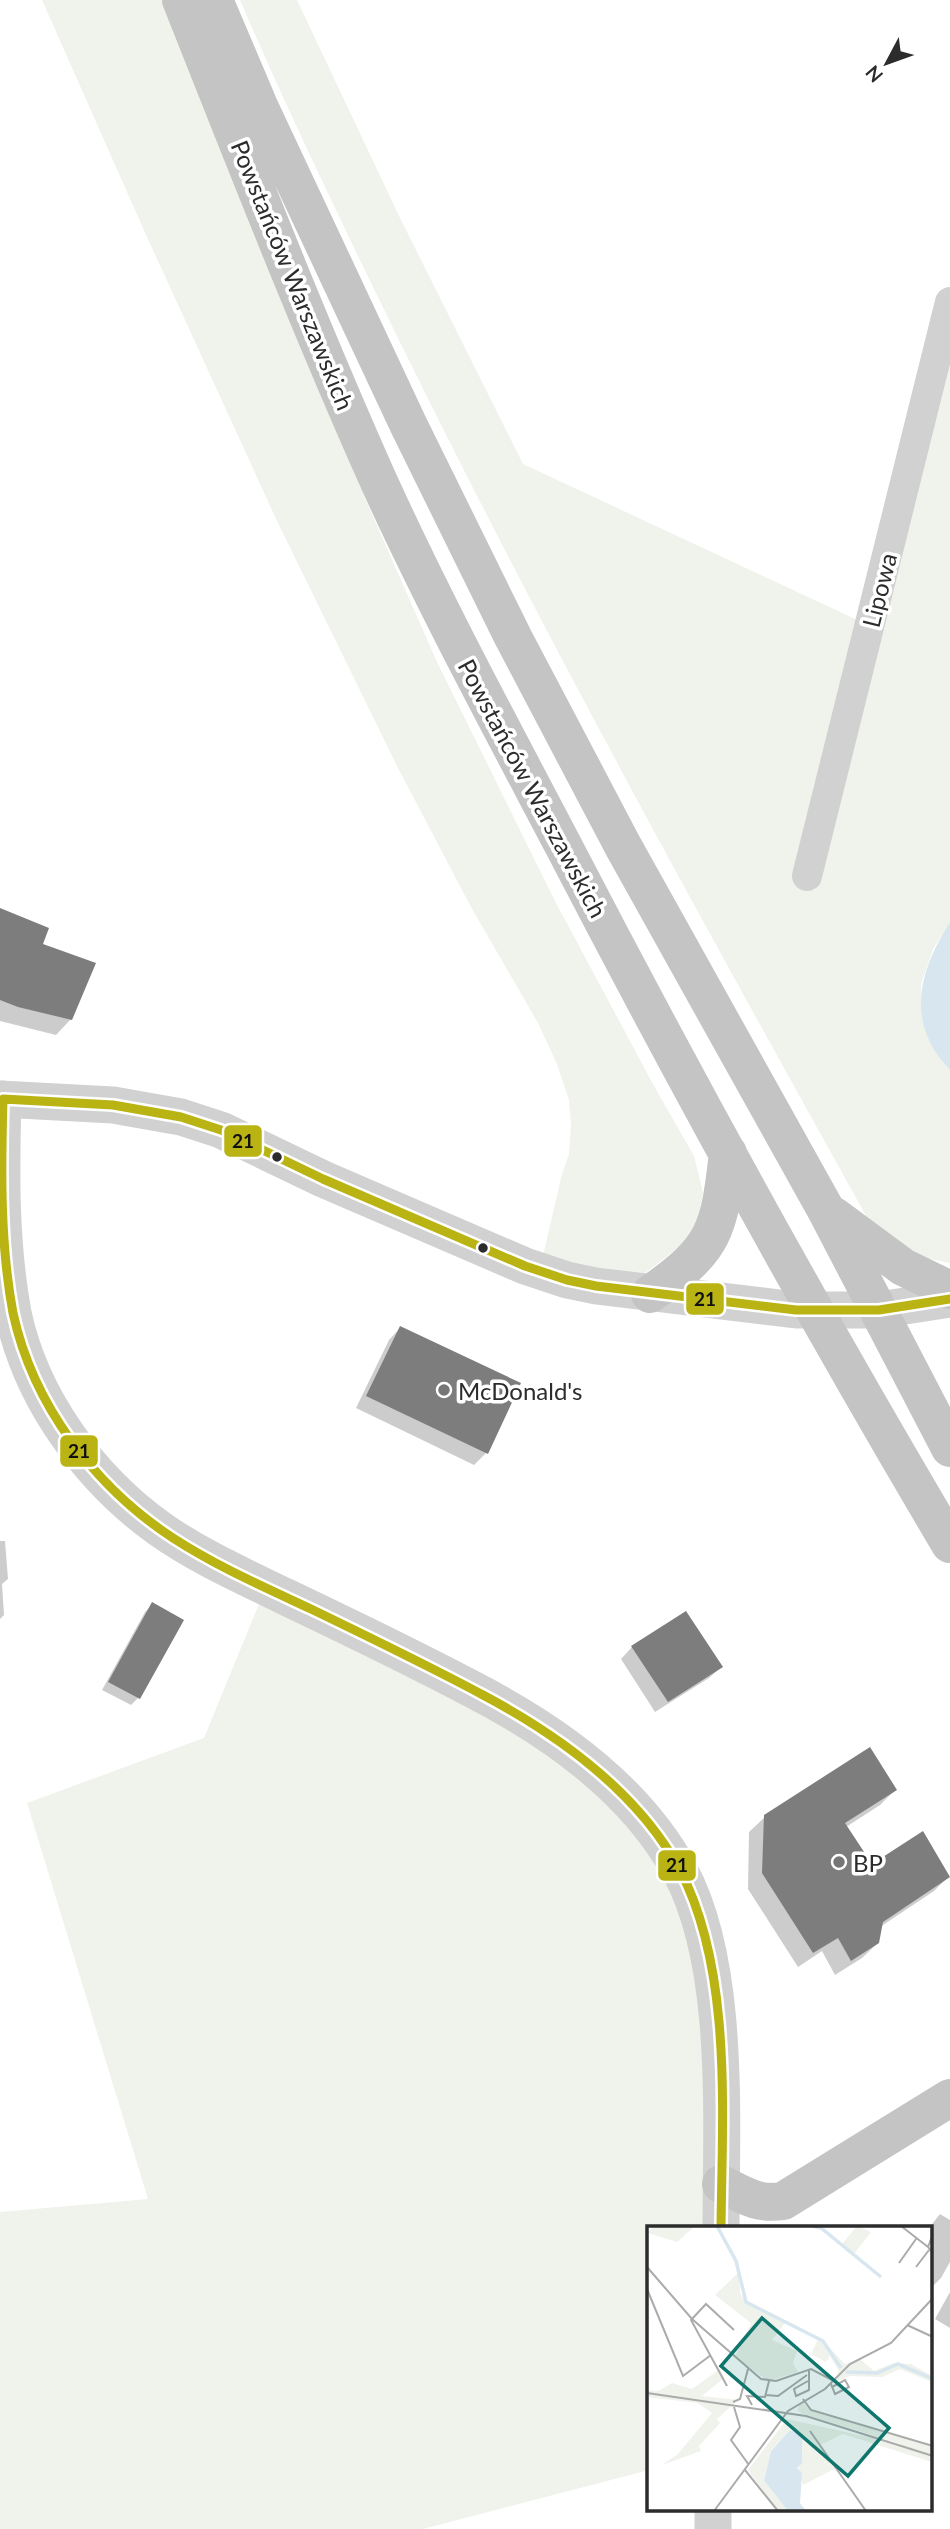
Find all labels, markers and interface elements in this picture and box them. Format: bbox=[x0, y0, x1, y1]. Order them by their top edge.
north arrow bbox=[852, 28, 922, 98]
text: N bbox=[860, 61, 887, 88]
street label: Powstańców Warszawskich bbox=[226, 136, 360, 414]
street label: Lipowa bbox=[856, 550, 902, 630]
street label: Powstańców Warszawskich bbox=[453, 654, 613, 922]
line badge: 21 bbox=[223, 1124, 263, 1158]
text: 21 bbox=[232, 1129, 254, 1152]
unlabelled marker bbox=[270, 1150, 284, 1164]
unlabelled marker bbox=[476, 1241, 490, 1255]
line badge: 21 bbox=[685, 1282, 725, 1316]
text: 21 bbox=[694, 1287, 716, 1310]
place label: McDonald's bbox=[458, 1376, 582, 1405]
marker: McDonald's bbox=[436, 1382, 452, 1398]
line badge: 21 bbox=[59, 1434, 99, 1468]
text: 21 bbox=[68, 1439, 90, 1462]
place label: BP bbox=[853, 1848, 883, 1877]
line badge: 21 bbox=[657, 1849, 697, 1882]
text: 21 bbox=[666, 1853, 688, 1876]
marker: BP bbox=[831, 1854, 847, 1870]
inset map bbox=[647, 2226, 932, 2512]

